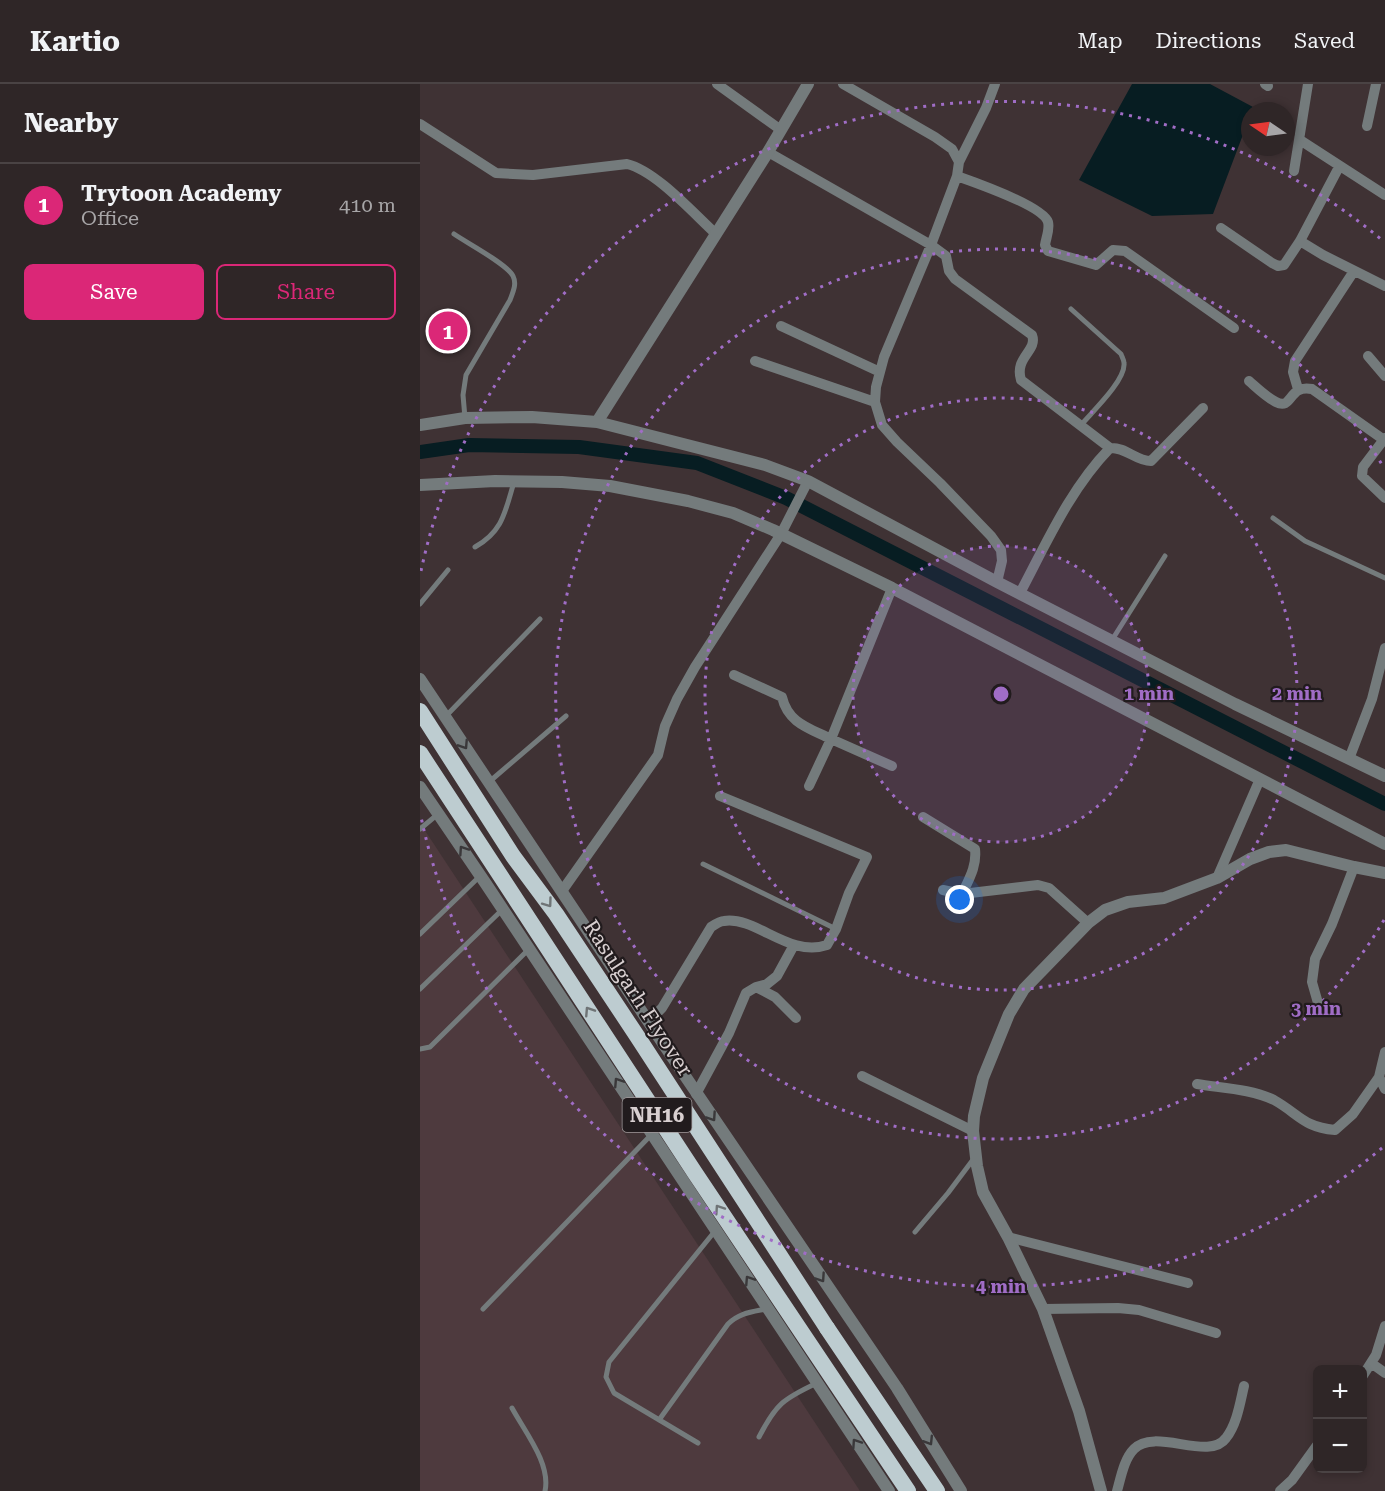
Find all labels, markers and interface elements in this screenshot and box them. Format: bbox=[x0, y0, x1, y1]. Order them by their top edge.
text: Kartio bbox=[30, 25, 120, 58]
text: Map bbox=[1078, 29, 1122, 53]
text: Directions bbox=[1155, 29, 1261, 53]
text: Saved bbox=[1294, 29, 1355, 53]
north arrow bbox=[1241, 102, 1295, 156]
text: Nearby bbox=[24, 108, 118, 138]
text: Trytoon Academy bbox=[81, 181, 282, 206]
text: 1 bbox=[38, 193, 49, 217]
text: 410 m bbox=[339, 193, 396, 217]
text: Office bbox=[81, 206, 139, 230]
button: Save bbox=[24, 264, 204, 320]
button: Share bbox=[216, 264, 396, 320]
pin: 1 bbox=[429, 308, 468, 354]
text: 1 min bbox=[1124, 683, 1174, 704]
text: 2 min bbox=[1272, 683, 1322, 704]
centre of rings bbox=[991, 684, 1011, 704]
one-way arrow bbox=[457, 738, 468, 749]
one-way arrow bbox=[459, 846, 470, 857]
your location bbox=[945, 885, 974, 914]
one-way arrow bbox=[540, 896, 551, 907]
street label: Rasulgarh Flyover bbox=[579, 915, 698, 1081]
text: 3 min bbox=[1291, 998, 1341, 1019]
one-way arrow bbox=[585, 1007, 596, 1018]
one-way arrow bbox=[614, 1078, 625, 1089]
road number: NH16 bbox=[622, 1098, 692, 1132]
one-way arrow bbox=[705, 1110, 716, 1121]
one-way arrow bbox=[715, 1205, 726, 1216]
one-way arrow bbox=[814, 1272, 825, 1283]
one-way arrow bbox=[745, 1276, 756, 1287]
text: 4 min bbox=[976, 1276, 1026, 1297]
map controls bbox=[1313, 1365, 1367, 1473]
button: + bbox=[1313, 1365, 1367, 1419]
button: − bbox=[1313, 1419, 1367, 1473]
one-way arrow bbox=[922, 1435, 934, 1445]
one-way arrow bbox=[852, 1438, 863, 1449]

